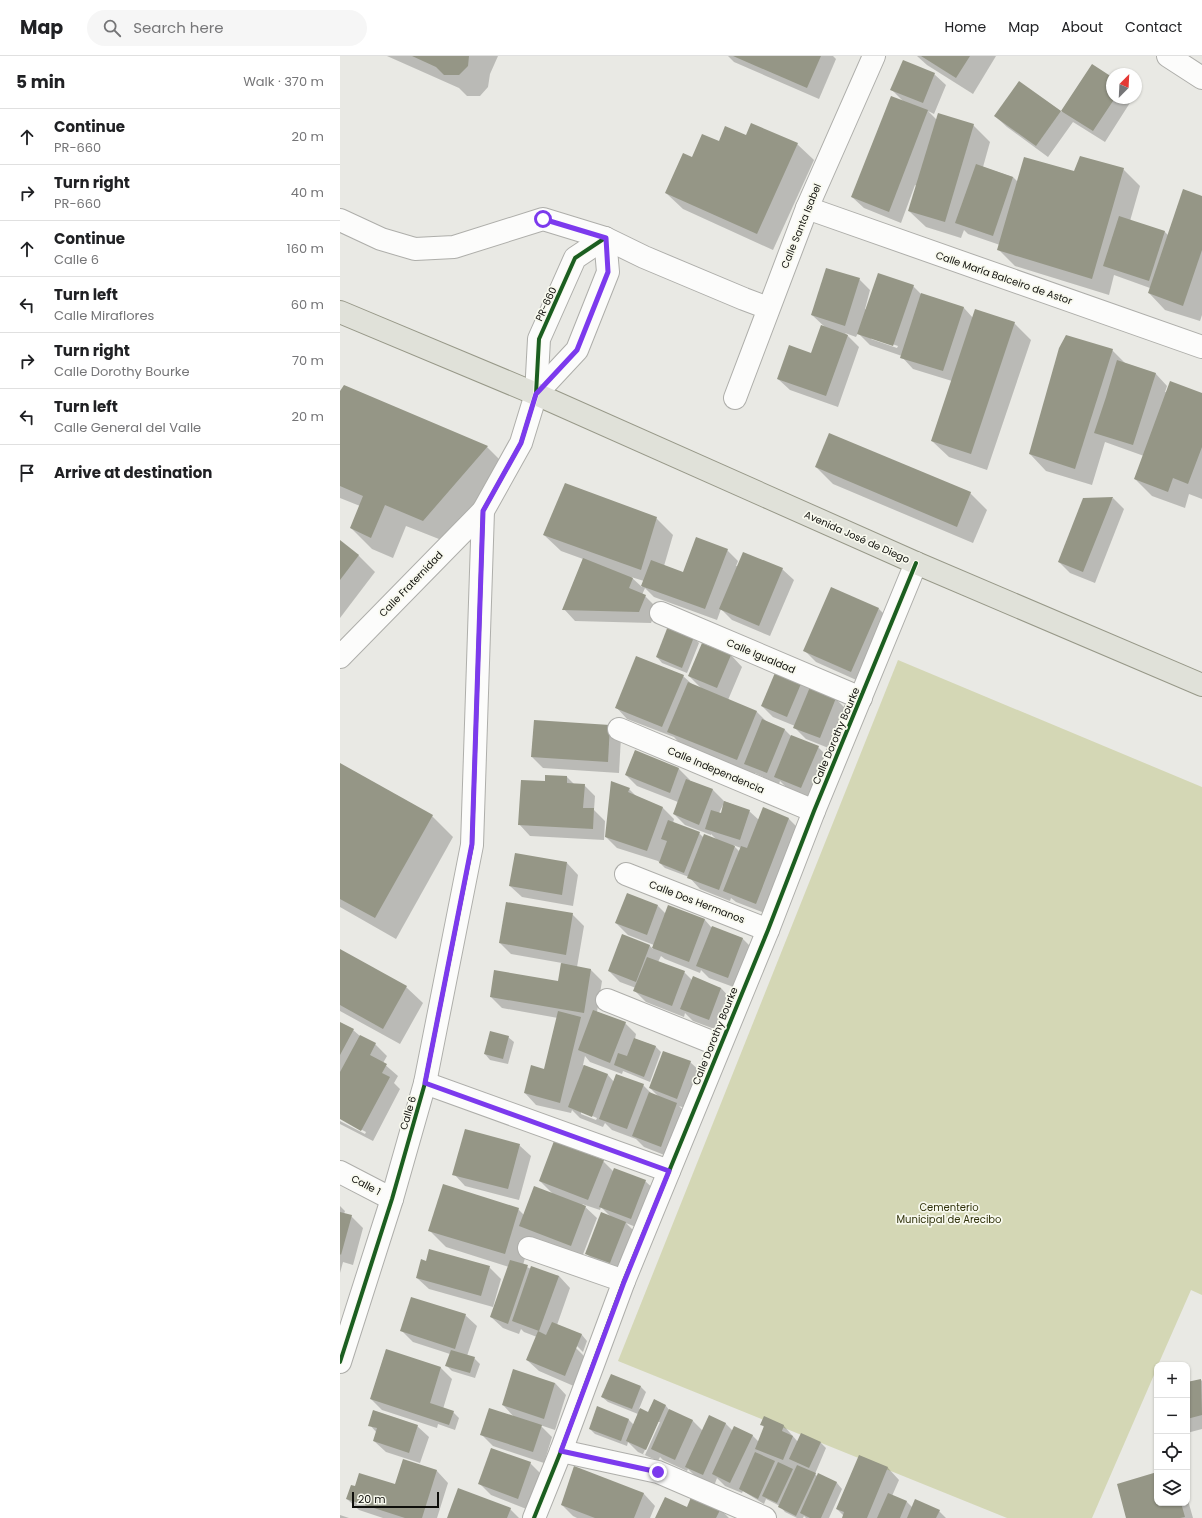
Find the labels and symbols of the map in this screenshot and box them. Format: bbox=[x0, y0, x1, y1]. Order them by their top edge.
north arrow bbox=[1106, 68, 1142, 104]
street label: Calle Santa Isabel bbox=[777, 181, 825, 271]
route start bbox=[534, 210, 552, 228]
street label: Calle María Balceiro de Astor bbox=[934, 248, 1075, 309]
street label: PR-660 bbox=[532, 284, 560, 324]
street label: Avenida José de Diego bbox=[802, 507, 912, 567]
street label: Calle Fraternidad bbox=[376, 548, 446, 620]
street label: Calle Igualdad bbox=[724, 635, 798, 677]
street label: Calle Dorothy Bourke bbox=[809, 685, 863, 787]
street label: Calle Independencia bbox=[665, 743, 767, 797]
street label: Calle Dos Hermanos bbox=[647, 877, 747, 927]
street label: Calle Dorothy Bourke bbox=[689, 985, 741, 1087]
street label: Calle 6 bbox=[396, 1094, 420, 1132]
street label: Calle 1 bbox=[349, 1171, 383, 1199]
park label: Cementerio Municipal de Arecibo bbox=[896, 1200, 1002, 1227]
route end bbox=[649, 1463, 667, 1481]
scale bar bbox=[352, 1490, 439, 1509]

